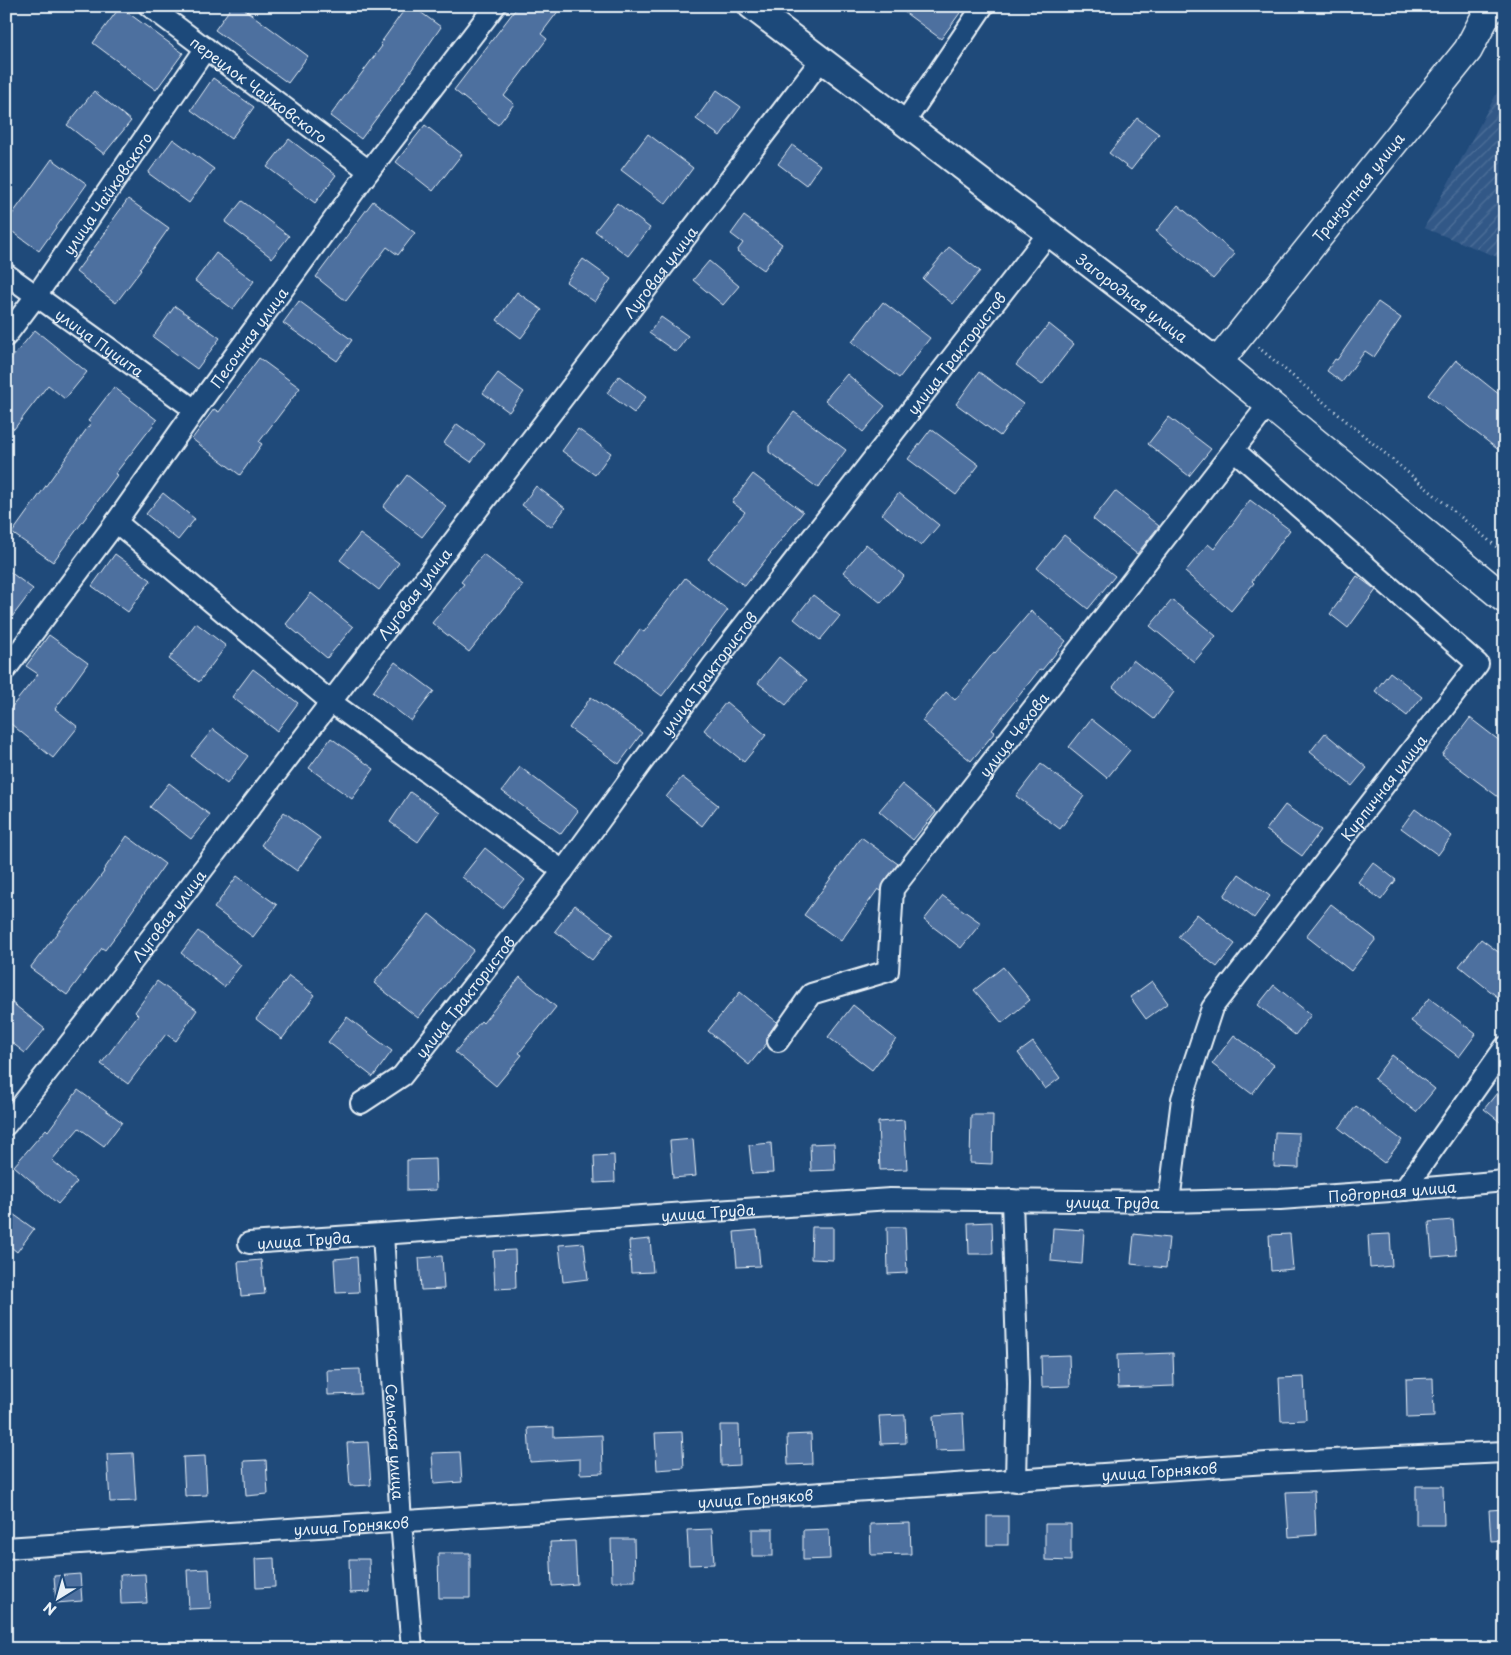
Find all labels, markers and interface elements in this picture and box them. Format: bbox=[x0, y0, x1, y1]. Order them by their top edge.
street label: переулок Чайковского bbox=[186, 30, 333, 148]
street label: улица Чайковского bbox=[56, 127, 157, 259]
street label: Транзитная улица bbox=[1307, 127, 1410, 247]
street label: Луговая улица bbox=[617, 220, 702, 322]
street label: Загородная улица bbox=[1072, 247, 1194, 347]
street label: Песочная улица bbox=[204, 281, 293, 392]
street label: улица Трактористов bbox=[901, 286, 1011, 419]
street label: улица Пуцита bbox=[51, 302, 150, 382]
street label: Луговая улица bbox=[371, 542, 457, 644]
street label: улица Трактористов bbox=[654, 606, 762, 740]
street label: улица Чехова bbox=[973, 686, 1054, 782]
street label: Кирпичная улица bbox=[1334, 728, 1432, 845]
street label: Луговая улица bbox=[125, 864, 211, 966]
street label: улица Трактористов bbox=[409, 930, 520, 1063]
street label: Подгорная улица bbox=[1327, 1174, 1458, 1207]
street label: улица Труда bbox=[1065, 1189, 1160, 1213]
street label: улица Труда bbox=[660, 1197, 756, 1226]
street label: улица Труда bbox=[256, 1224, 352, 1254]
street label: Сельская улица bbox=[381, 1383, 411, 1501]
street label: улица Горняков bbox=[1101, 1455, 1218, 1486]
street label: улица Горняков bbox=[697, 1482, 814, 1513]
street label: улица Горняков bbox=[293, 1509, 410, 1540]
north arrow bbox=[32, 1572, 82, 1622]
text: N bbox=[39, 1597, 61, 1621]

